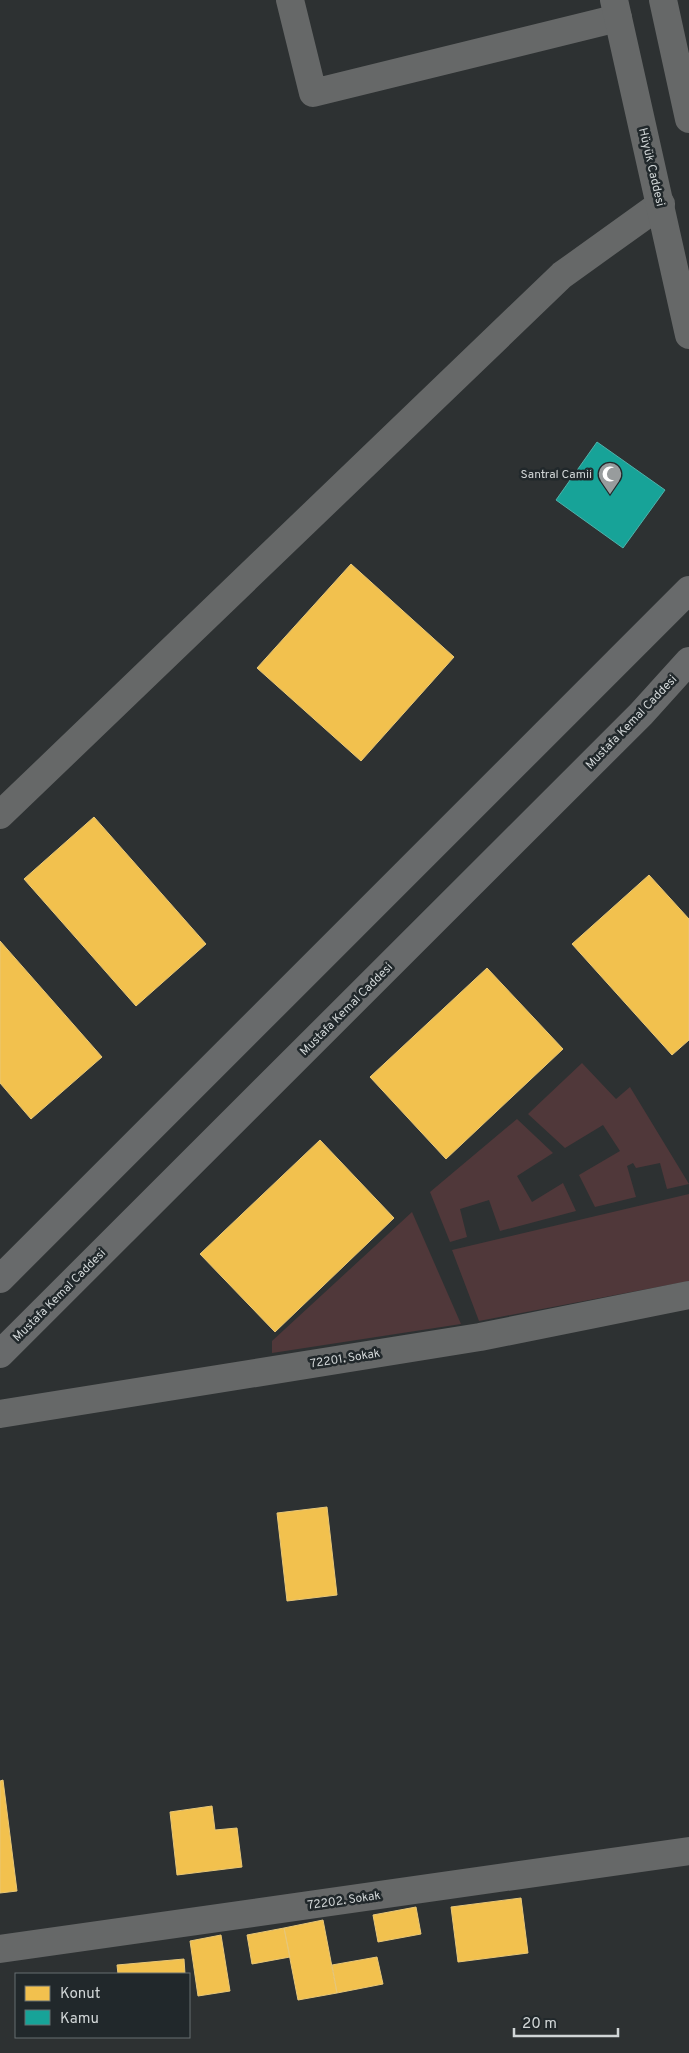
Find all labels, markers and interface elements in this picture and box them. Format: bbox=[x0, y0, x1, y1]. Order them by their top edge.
street label: Hüyük Caddesi bbox=[634, 126, 668, 208]
mosque icon: Santral Camii bbox=[597, 461, 623, 495]
place label: Santral Camii bbox=[521, 467, 592, 483]
street label: Mustafa Kemal Caddesi bbox=[582, 672, 681, 773]
street label: Mustafa Kemal Caddesi bbox=[297, 960, 397, 1060]
street label: Mustafa Kemal Caddesi bbox=[10, 1246, 110, 1346]
street label: 72201. Sokak bbox=[309, 1346, 381, 1372]
street label: 72202. Sokak bbox=[307, 1888, 382, 1914]
legend bbox=[15, 1973, 190, 2038]
text: Konut bbox=[60, 1985, 100, 2004]
scale bar bbox=[514, 2006, 618, 2038]
text: Kamu bbox=[60, 2010, 99, 2029]
text: 20 m bbox=[522, 2015, 557, 2034]

